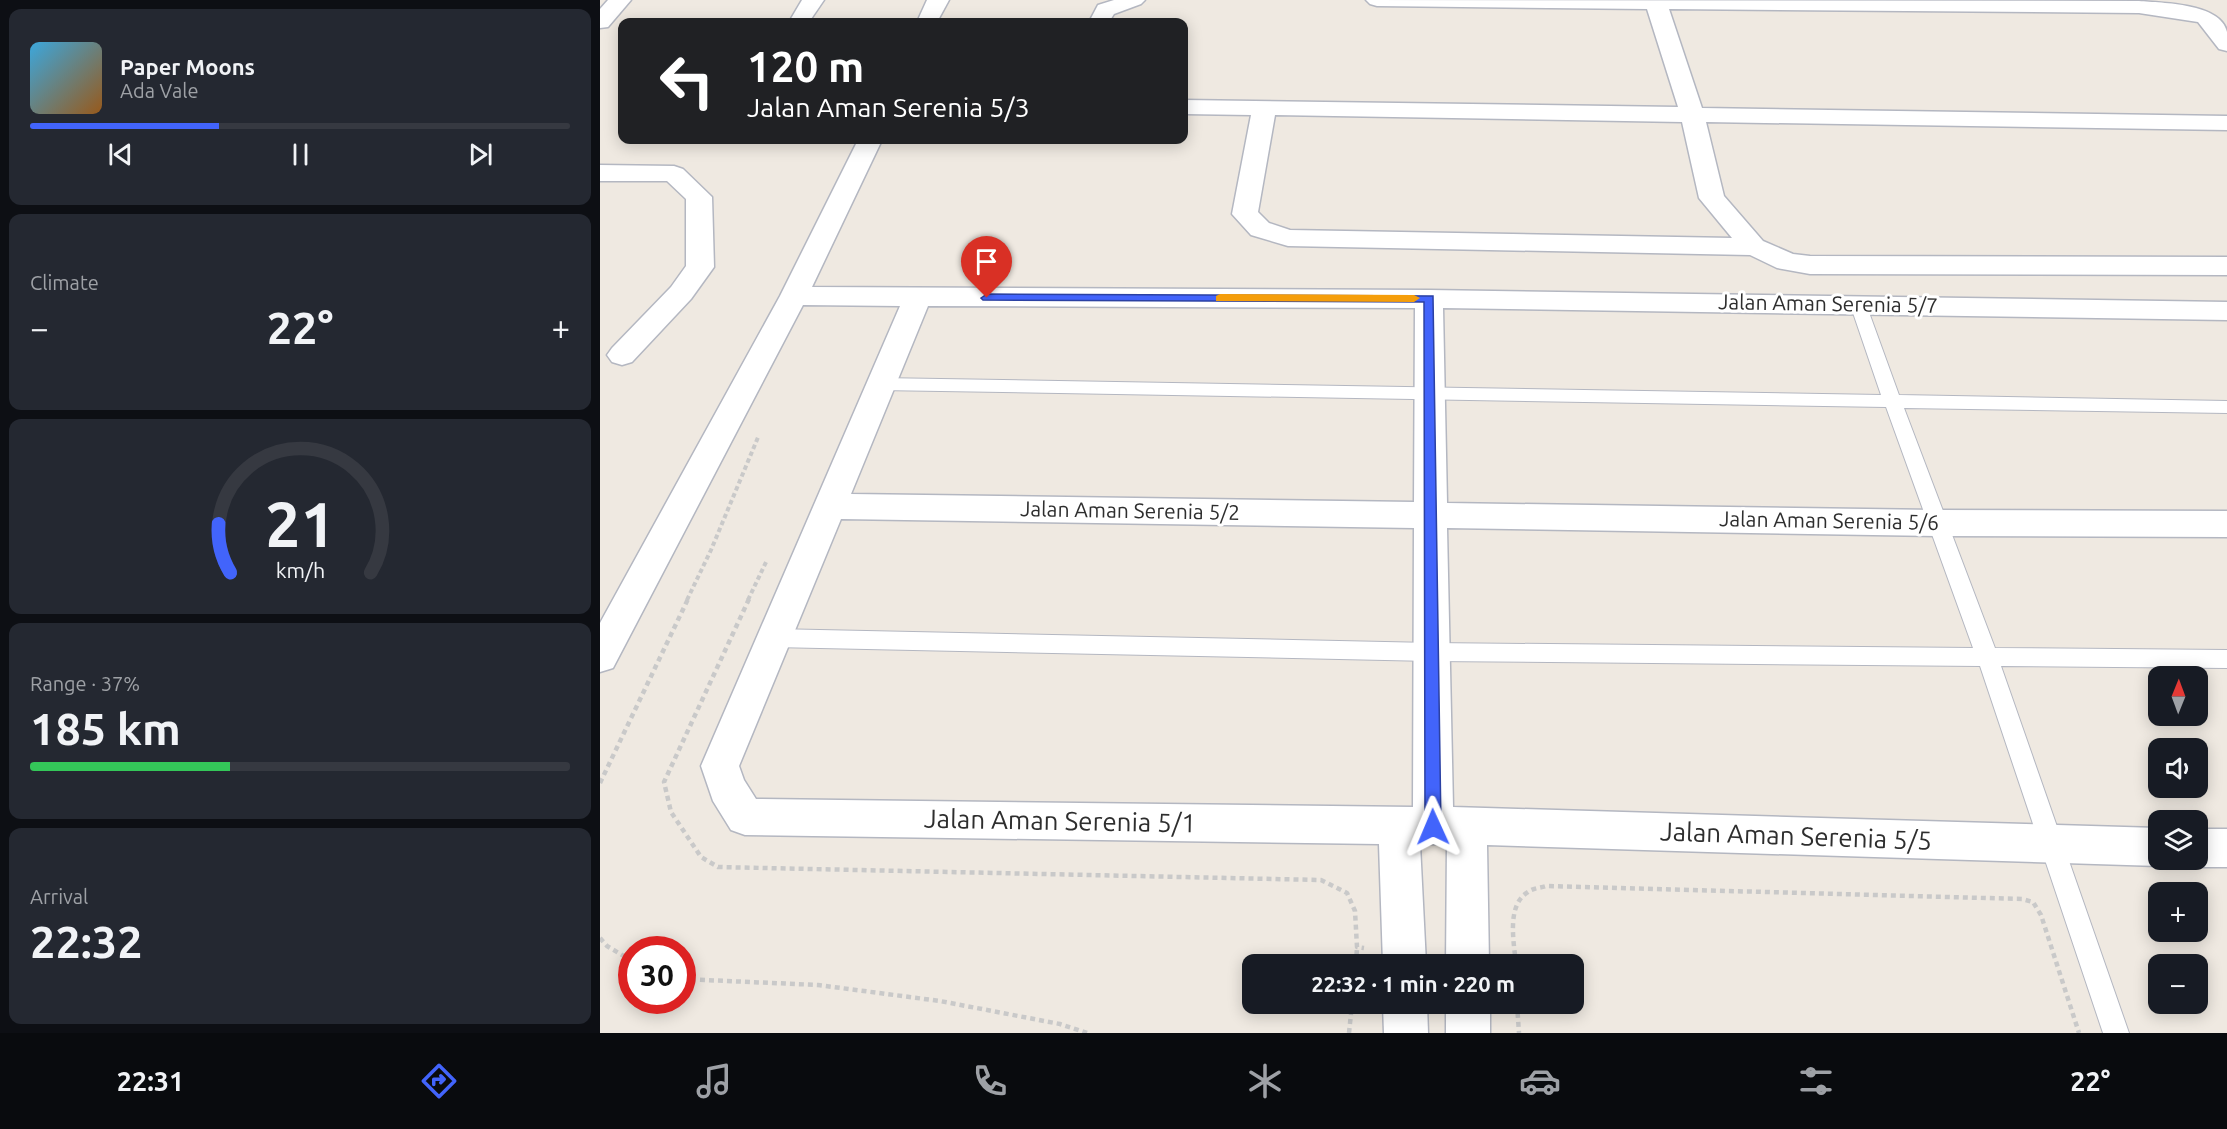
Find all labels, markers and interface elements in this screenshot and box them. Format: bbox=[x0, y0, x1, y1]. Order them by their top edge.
icon: left bbox=[648, 42, 726, 120]
text: 120 m bbox=[747, 43, 864, 90]
text: Paper Moons bbox=[120, 54, 255, 79]
text: Ada Vale bbox=[120, 79, 198, 102]
text: Jalan Aman Serenia 5/3 bbox=[747, 92, 1030, 122]
icon: previous bbox=[104, 138, 137, 171]
icon: pause bbox=[284, 138, 317, 171]
icon: next bbox=[464, 138, 497, 171]
pin bbox=[961, 236, 1012, 298]
icon: arrive bbox=[970, 245, 1003, 278]
text: Climate bbox=[30, 271, 99, 294]
street label: Jalan Aman Serenia 5/7 bbox=[1718, 289, 1938, 317]
text: 22° bbox=[267, 302, 333, 353]
text: − bbox=[30, 309, 49, 346]
text: + bbox=[551, 309, 570, 346]
text: 21 bbox=[265, 490, 335, 560]
street label: Jalan Aman Serenia 5/2 bbox=[1020, 496, 1240, 524]
street label: Jalan Aman Serenia 5/6 bbox=[1719, 506, 1939, 534]
text: km/h bbox=[275, 559, 325, 583]
north arrow bbox=[2148, 666, 2208, 726]
map controls bbox=[2148, 666, 2208, 1014]
text: Range · 37% bbox=[30, 672, 140, 695]
text: 185 km bbox=[30, 703, 181, 754]
button: sound bbox=[2148, 738, 2208, 798]
position arrow bbox=[1401, 795, 1465, 859]
street label: Jalan Aman Serenia 5/1 bbox=[924, 804, 1196, 837]
button: layers bbox=[2148, 810, 2208, 870]
street label: Jalan Aman Serenia 5/5 bbox=[1659, 816, 1933, 855]
button: + bbox=[2148, 882, 2208, 942]
text: Arrival bbox=[30, 885, 88, 908]
text: 22:32 bbox=[30, 916, 143, 967]
speed limit sign: 30 bbox=[618, 936, 696, 1014]
button: − bbox=[2148, 954, 2208, 1014]
text: 22:32 · 1 min · 220 m bbox=[1311, 971, 1515, 996]
icon: directions bbox=[418, 1060, 460, 1102]
icon: music bbox=[693, 1060, 735, 1102]
icon: phone bbox=[969, 1060, 1011, 1102]
icon: climate bbox=[1244, 1060, 1286, 1102]
icon: car bbox=[1519, 1060, 1561, 1102]
icon: filters bbox=[1795, 1060, 1837, 1102]
text: 22:31 bbox=[117, 1066, 184, 1096]
text: 22° bbox=[2070, 1066, 2110, 1096]

